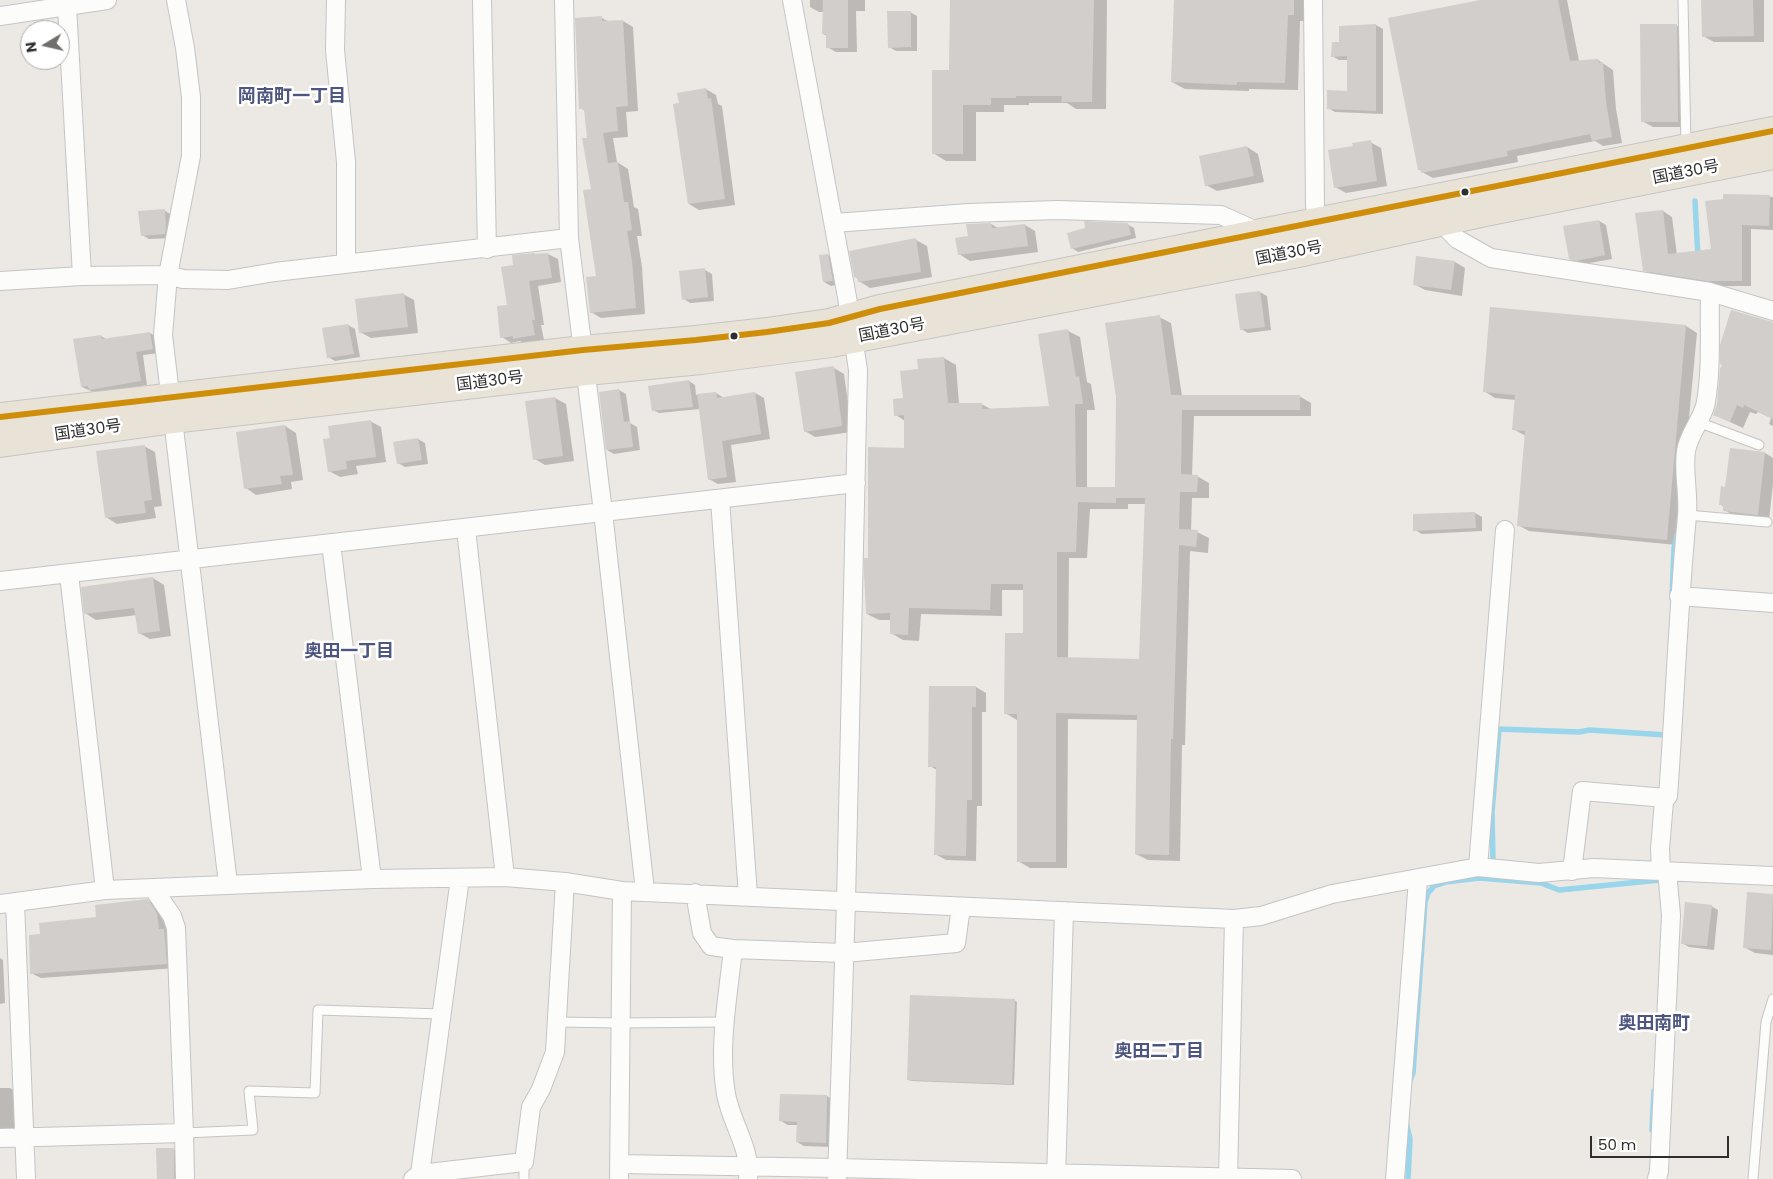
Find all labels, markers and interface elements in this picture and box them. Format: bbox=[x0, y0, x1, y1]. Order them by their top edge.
north arrow bbox=[20, 20, 70, 70]
text: N bbox=[20, 40, 42, 54]
district label: 岡南町一丁目 bbox=[238, 86, 346, 108]
street label: 国道30号 bbox=[1651, 157, 1721, 189]
unlabelled marker bbox=[1460, 187, 1470, 197]
street label: 国道30号 bbox=[1254, 238, 1324, 270]
street label: 国道30号 bbox=[857, 315, 927, 347]
unlabelled marker bbox=[729, 331, 739, 341]
street label: 国道30号 bbox=[455, 368, 525, 396]
street label: 国道30号 bbox=[53, 417, 123, 445]
district label: 奥田一丁目 bbox=[304, 641, 394, 663]
district label: 奥田南町 bbox=[1618, 1013, 1690, 1035]
district label: 奥田二丁目 bbox=[1114, 1041, 1204, 1063]
scale bar bbox=[1593, 1126, 1732, 1158]
text: 50 m bbox=[1598, 1134, 1636, 1155]

